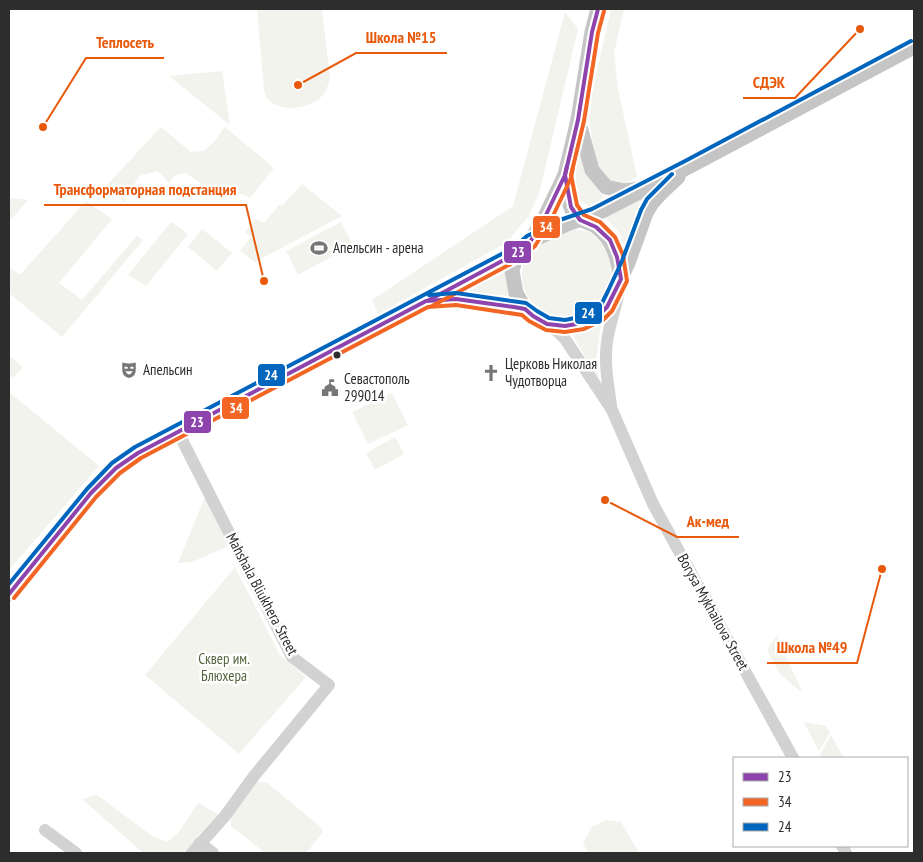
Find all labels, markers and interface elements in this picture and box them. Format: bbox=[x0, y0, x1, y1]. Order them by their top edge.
callout: Школа №15 bbox=[356, 22, 447, 53]
callout: Теплосеть bbox=[86, 27, 164, 58]
text: Школа №15 bbox=[366, 27, 436, 47]
text: Теплосеть bbox=[96, 32, 155, 52]
callout: СДЭК bbox=[743, 67, 795, 98]
text: СДЭК bbox=[753, 72, 786, 92]
callout: Трансформаторная подстанция bbox=[44, 174, 246, 205]
text: Трансформаторная подстанция bbox=[54, 179, 237, 199]
line badge: 34 bbox=[532, 215, 561, 239]
text: 34 bbox=[539, 218, 553, 236]
sports icon: Апельсин - арена bbox=[309, 238, 329, 258]
place label: Апельсин - арена bbox=[333, 238, 423, 257]
line badge: 23 bbox=[503, 240, 532, 264]
text: 23 bbox=[511, 243, 525, 261]
line badge: 24 bbox=[574, 301, 603, 325]
text: 24 bbox=[581, 304, 595, 322]
unlabelled marker bbox=[332, 350, 342, 360]
place label: Церковь Николая Чудотворца bbox=[505, 354, 597, 390]
theatre icon: Апельсин bbox=[119, 360, 139, 380]
place label: Апельсин bbox=[143, 360, 193, 379]
line badge: 24 bbox=[257, 363, 286, 387]
church icon: Церковь Николая Чудотворца bbox=[481, 363, 501, 383]
text: 24 bbox=[264, 366, 278, 384]
place label: Севастополь 299014 bbox=[344, 369, 410, 405]
public building icon: Севастополь 299014 bbox=[320, 378, 340, 398]
line badge: 34 bbox=[221, 396, 250, 420]
text: 34 bbox=[229, 399, 243, 417]
line badge: 23 bbox=[183, 410, 212, 434]
text: 23 bbox=[190, 413, 204, 431]
callout: Ак-мед bbox=[677, 506, 739, 537]
text: Ак-мед bbox=[686, 511, 730, 531]
street label: Mahshala Bliukhera Street bbox=[222, 529, 303, 658]
street label: Borysa Mykhailova Street bbox=[674, 550, 753, 673]
callout: Школа №49 bbox=[767, 632, 857, 663]
text: Школа №49 bbox=[777, 637, 847, 657]
park label: Сквер им. Блюхера bbox=[198, 649, 250, 685]
legend bbox=[733, 757, 908, 847]
text: 23 bbox=[778, 767, 792, 786]
text: 34 bbox=[778, 792, 792, 811]
text: 24 bbox=[778, 817, 792, 836]

